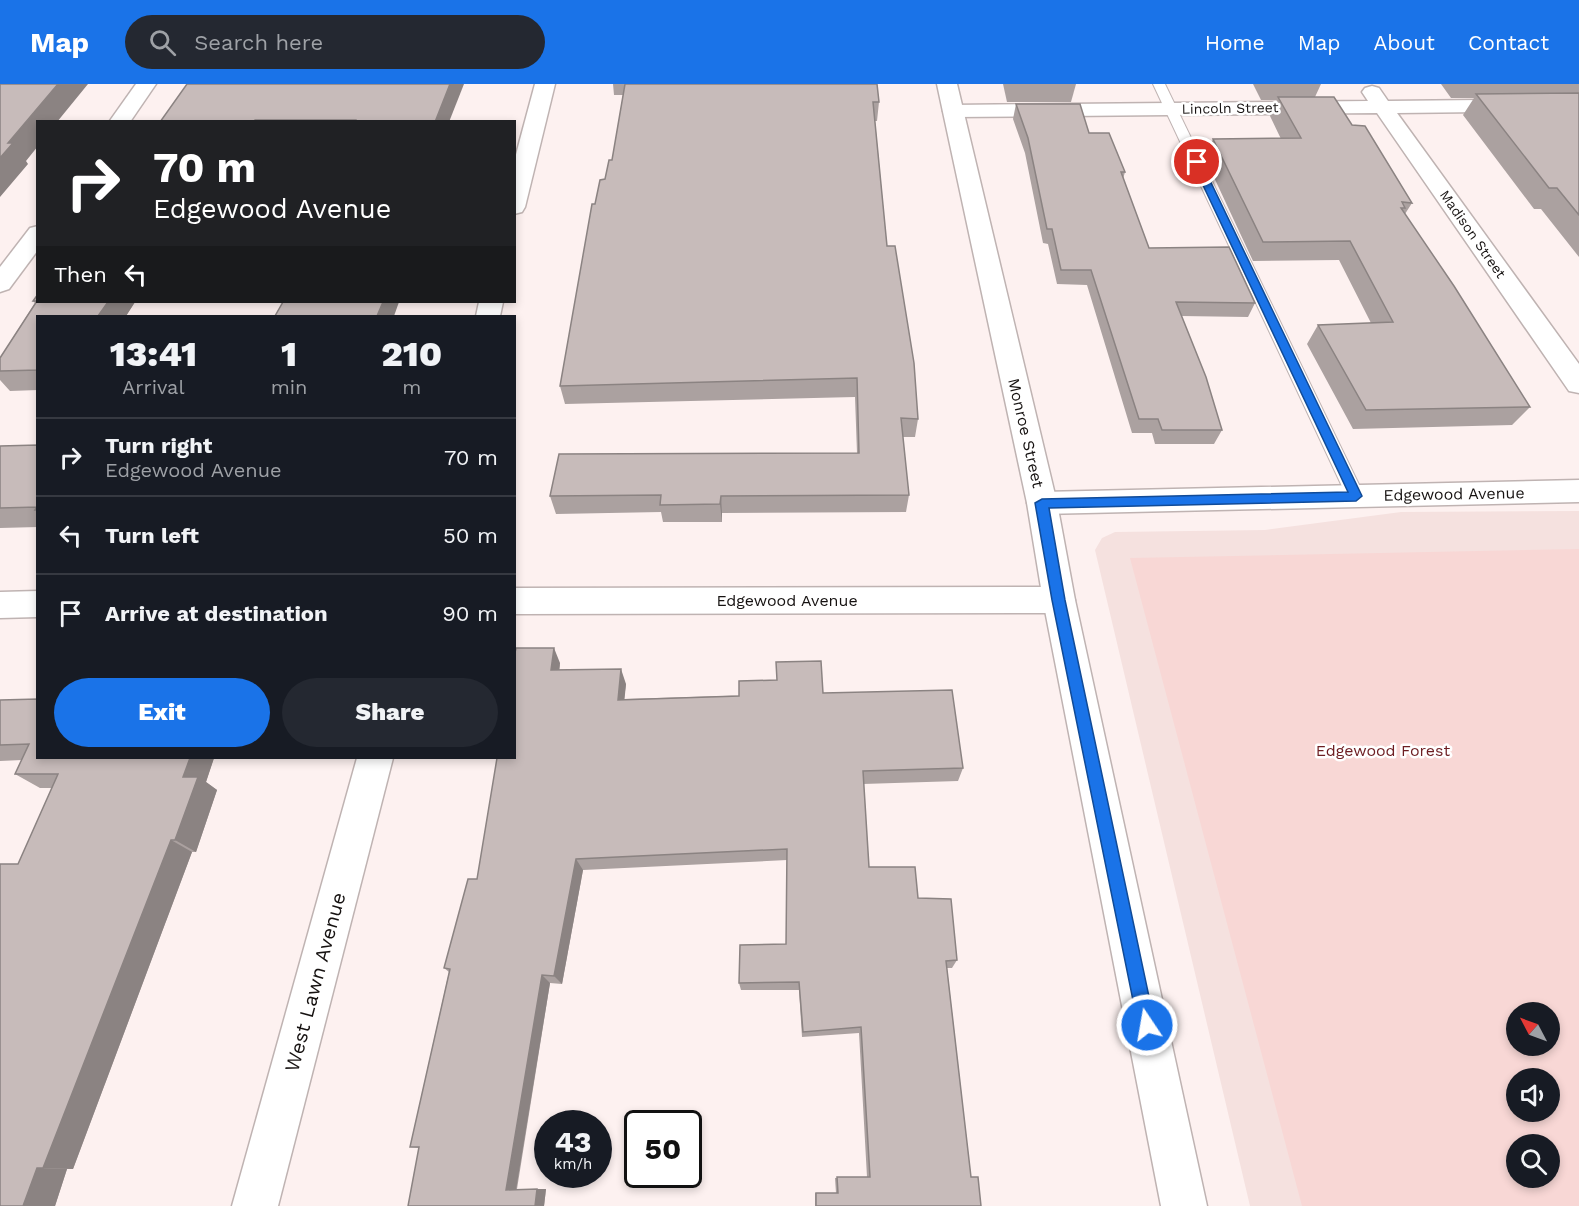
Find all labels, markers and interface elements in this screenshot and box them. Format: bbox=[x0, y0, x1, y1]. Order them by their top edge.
search box bbox=[125, 15, 545, 69]
text: Map bbox=[30, 26, 89, 59]
icon: search bbox=[146, 26, 179, 59]
text: Search here bbox=[194, 30, 323, 55]
text: Home bbox=[1205, 30, 1265, 55]
text: Map bbox=[1298, 30, 1341, 55]
text: About bbox=[1374, 30, 1435, 55]
text: Contact bbox=[1468, 30, 1549, 55]
street label: Lincoln Street bbox=[1181, 99, 1279, 117]
pin bbox=[1171, 136, 1222, 187]
text: 70 m bbox=[153, 143, 256, 192]
icon: right bbox=[54, 144, 132, 222]
icon: arrive bbox=[1180, 145, 1213, 178]
street label: Madison Street bbox=[1437, 187, 1509, 281]
text: Edgewood Avenue bbox=[153, 193, 391, 225]
icon: left bbox=[119, 258, 152, 291]
text: Then bbox=[54, 262, 107, 287]
text: 13:41 bbox=[110, 333, 197, 375]
text: 1 bbox=[281, 333, 297, 375]
text: 210 bbox=[381, 333, 442, 375]
text: Arrival bbox=[122, 375, 185, 399]
text: min bbox=[271, 375, 307, 399]
text: m bbox=[402, 375, 421, 399]
street label: Monroe Street bbox=[1004, 376, 1048, 490]
text: Turn right bbox=[105, 433, 212, 458]
icon: right bbox=[54, 441, 87, 474]
text: 70 m bbox=[444, 445, 498, 470]
text: Edgewood Avenue bbox=[105, 458, 282, 482]
street label: Edgewood Avenue bbox=[1383, 483, 1525, 505]
icon: left bbox=[54, 519, 87, 552]
text: Turn left bbox=[105, 523, 199, 548]
text: 50 m bbox=[443, 523, 498, 548]
street label: Edgewood Avenue bbox=[716, 591, 858, 610]
icon: arrive bbox=[54, 597, 87, 630]
text: Arrive at destination bbox=[105, 601, 328, 626]
text: 90 m bbox=[442, 601, 498, 626]
button: Exit bbox=[54, 678, 270, 747]
button: Share bbox=[282, 678, 498, 747]
park label: Edgewood Forest bbox=[1316, 741, 1451, 760]
street label: West Lawn Avenue bbox=[280, 890, 350, 1074]
position arrow bbox=[1115, 993, 1179, 1057]
north arrow bbox=[1506, 1002, 1560, 1056]
map controls bbox=[1506, 1002, 1560, 1188]
button: sound bbox=[1506, 1068, 1560, 1122]
speed limit sign: 50 bbox=[624, 1110, 702, 1188]
text: 43 bbox=[554, 1124, 592, 1159]
button: search bbox=[1506, 1134, 1560, 1188]
text: km/h bbox=[554, 1155, 592, 1173]

